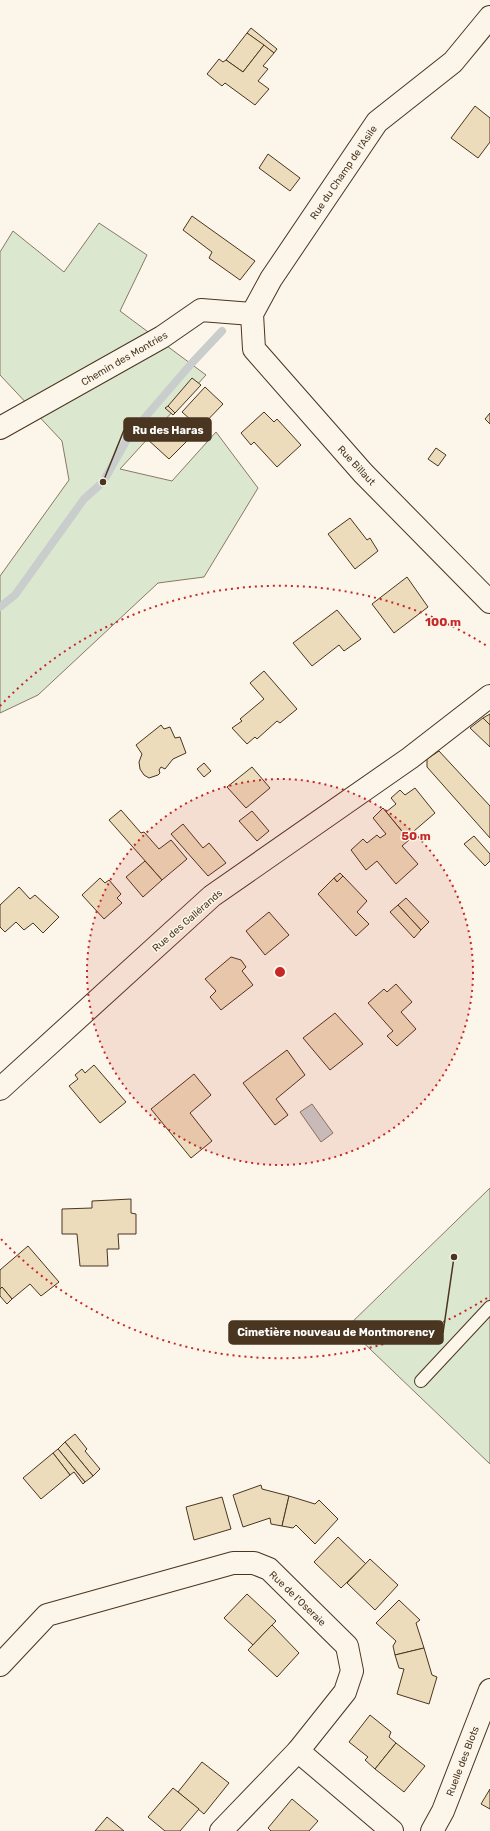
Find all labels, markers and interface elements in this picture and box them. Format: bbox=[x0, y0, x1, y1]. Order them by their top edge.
street label: Rue du Champ de l'Asile bbox=[308, 123, 380, 222]
street label: Chemin des Montries bbox=[79, 329, 170, 389]
callout: Ru des Haras bbox=[124, 418, 211, 441]
text: Ru des Haras bbox=[132, 424, 204, 437]
street label: Rue Billaut bbox=[335, 443, 378, 488]
text: 100 m bbox=[425, 615, 461, 629]
text: 50 m bbox=[401, 829, 431, 843]
street label: Rue des Gallérands bbox=[150, 887, 225, 954]
centre of rings bbox=[273, 965, 287, 979]
callout: Cimetière nouveau de Montmorency bbox=[229, 1321, 443, 1344]
text: Cimetière nouveau de Montmorency bbox=[237, 1326, 435, 1339]
street label: Rue de l'Oseraie bbox=[267, 1569, 328, 1629]
street label: Ruelle des Blots bbox=[444, 1725, 482, 1798]

